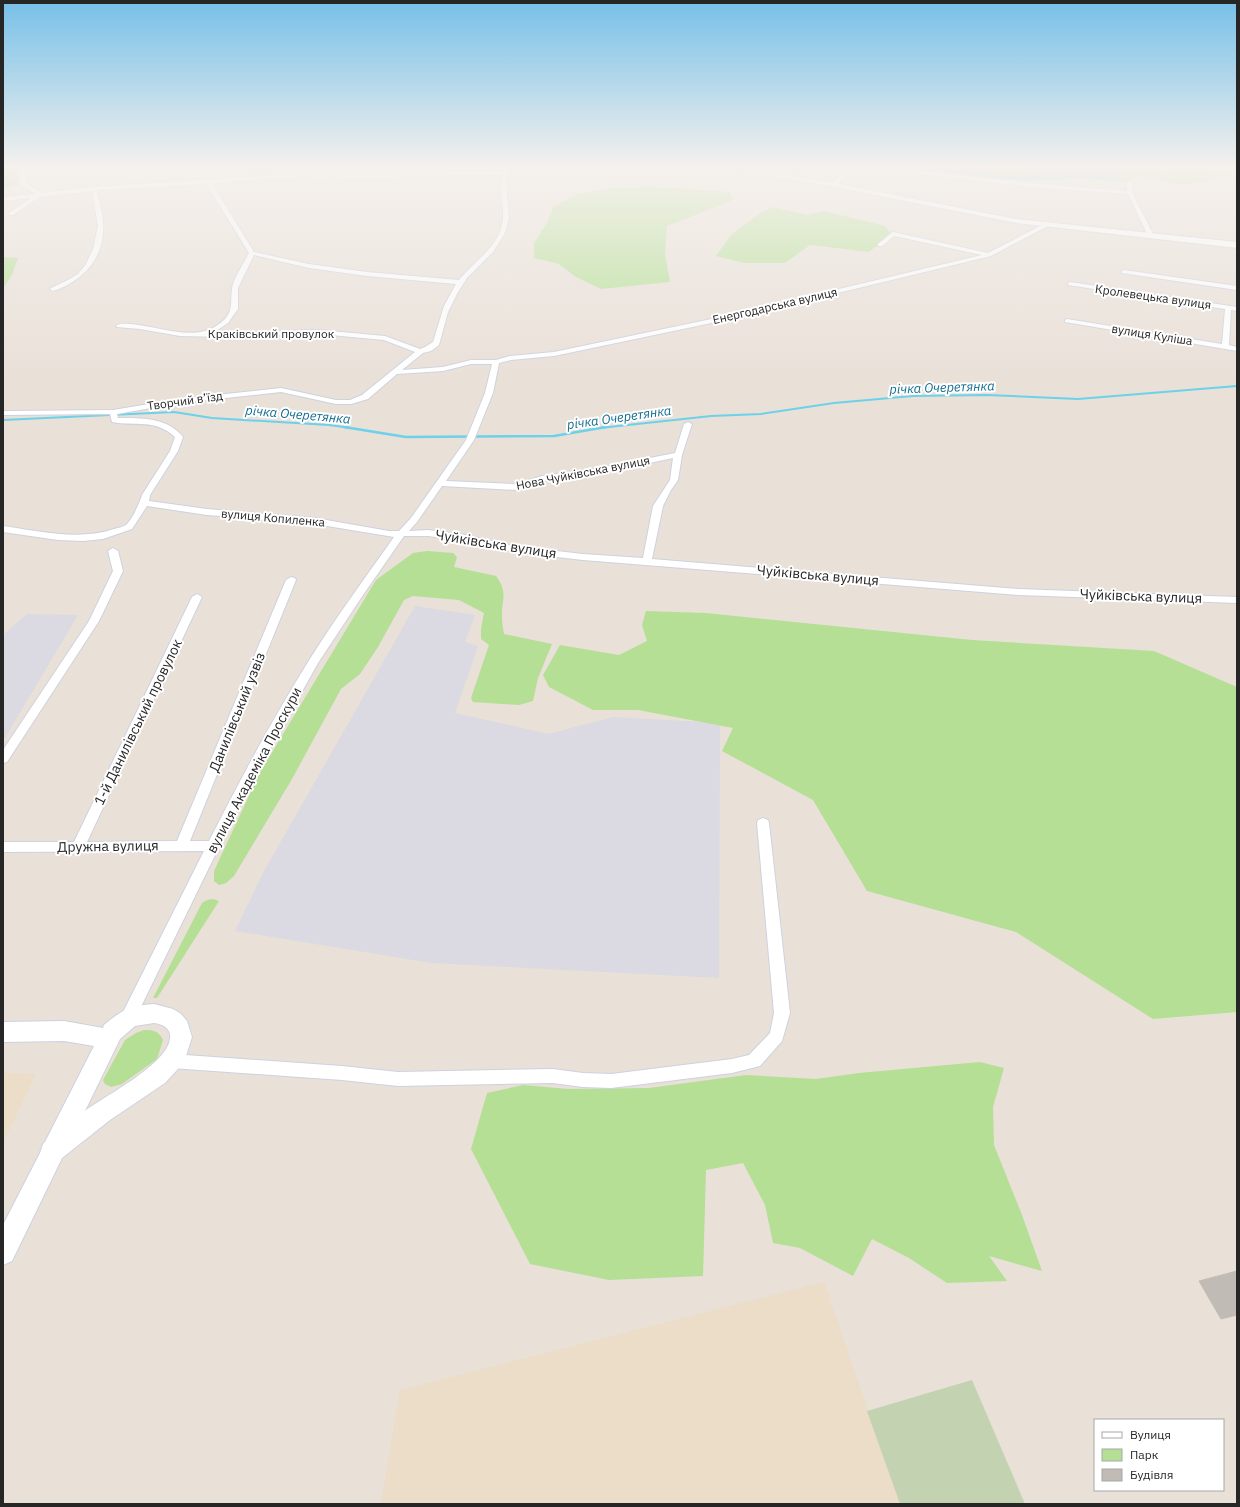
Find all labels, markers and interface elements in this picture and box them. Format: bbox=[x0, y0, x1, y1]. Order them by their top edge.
street label: Кролевецька вулиця bbox=[1094, 281, 1212, 312]
street label: Енергодарська вулиця bbox=[711, 284, 839, 327]
street label: вулиця Куліша bbox=[1110, 321, 1194, 348]
street label: Краківський провулок bbox=[208, 326, 335, 341]
water label: річка Очеретянка bbox=[888, 377, 995, 398]
street label: Творчий в’їзд bbox=[146, 388, 224, 413]
water label: річка Очеретянка bbox=[244, 401, 351, 428]
water label: річка Очеретянка bbox=[565, 402, 672, 433]
street label: Нова Чуйківська вулиця bbox=[515, 452, 651, 493]
street label: вулиця Копиленка bbox=[220, 505, 326, 530]
street label: Чуйківська вулиця bbox=[434, 526, 558, 562]
street label: Чуйківська вулиця bbox=[756, 561, 880, 589]
street label: Чуйківська вулиця bbox=[1080, 585, 1202, 607]
street label: 1-й Данилівський провулок bbox=[90, 636, 186, 808]
street label: Данилівський узвіз bbox=[205, 650, 269, 774]
street label: вулиця Академіка Проскури bbox=[203, 684, 305, 856]
street label: Дружна вулиця bbox=[57, 836, 159, 856]
legend bbox=[1094, 1419, 1224, 1491]
text: Вулиця bbox=[1130, 1427, 1171, 1442]
text: Парк bbox=[1130, 1447, 1159, 1462]
text: Будівля bbox=[1130, 1467, 1173, 1482]

